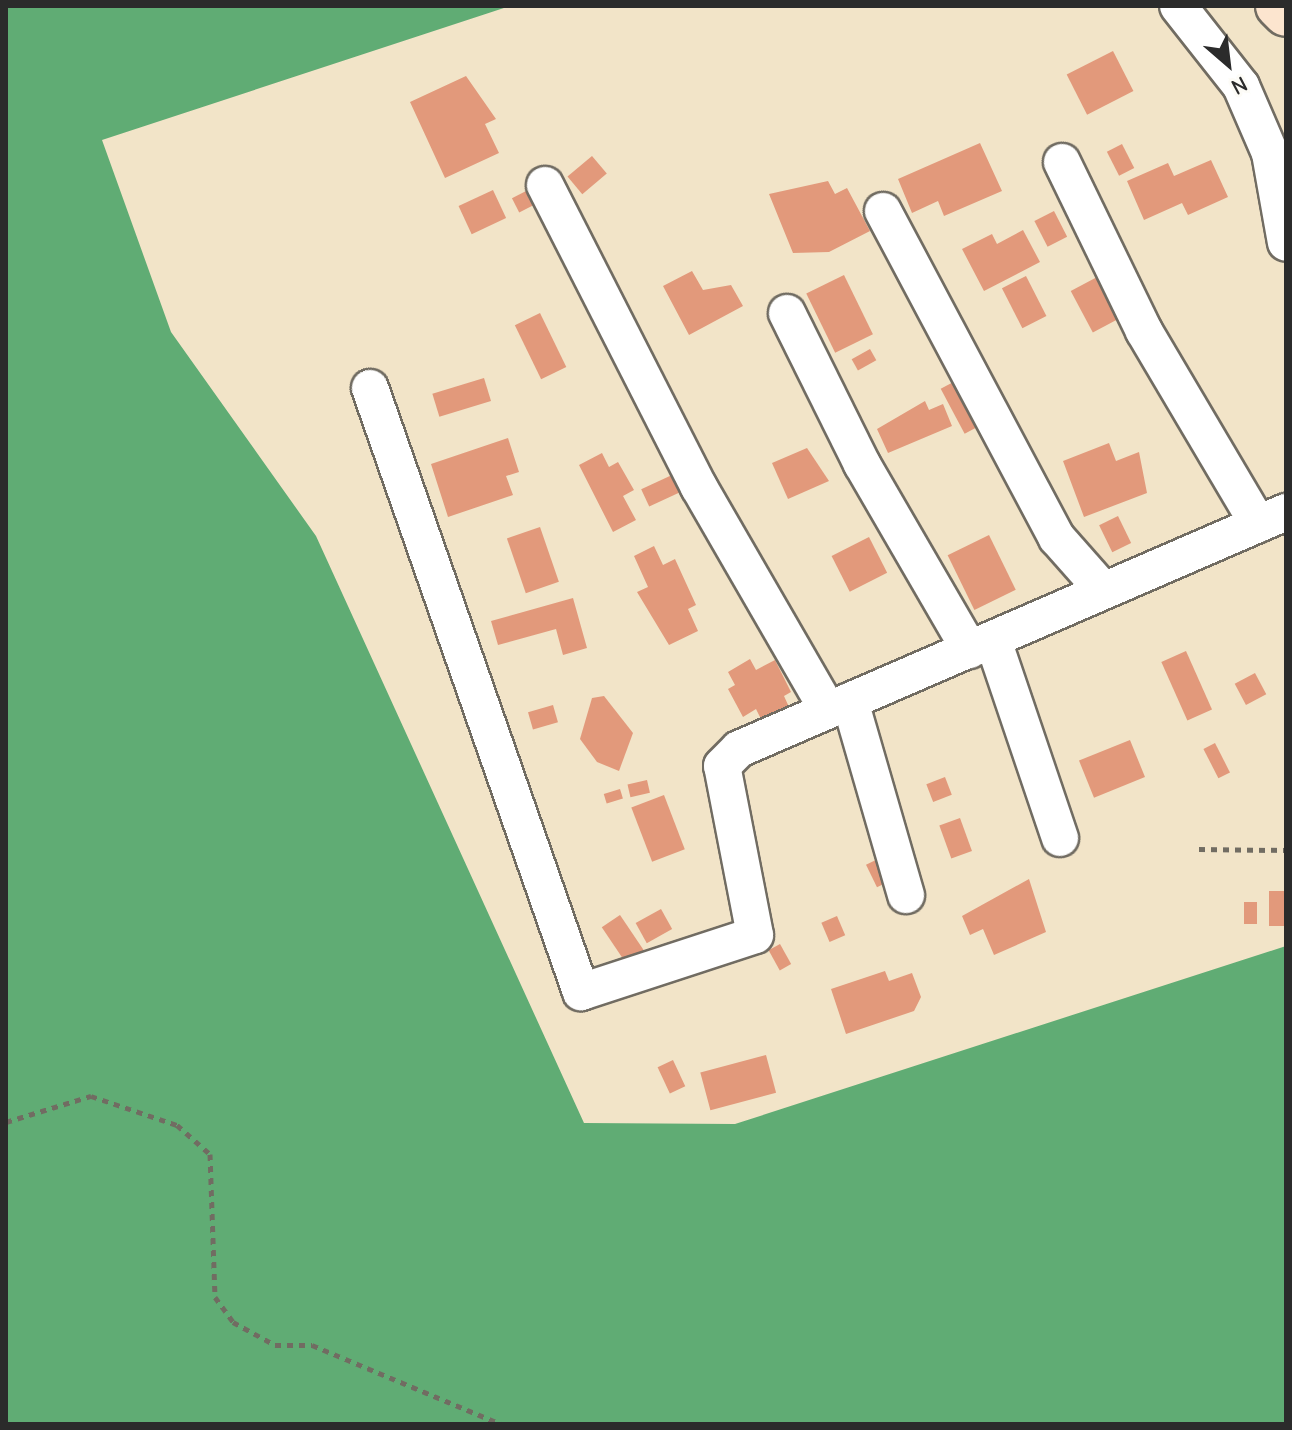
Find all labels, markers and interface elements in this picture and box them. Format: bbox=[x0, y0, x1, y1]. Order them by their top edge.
north arrow bbox=[1188, 24, 1268, 104]
text: N bbox=[1227, 70, 1252, 100]

